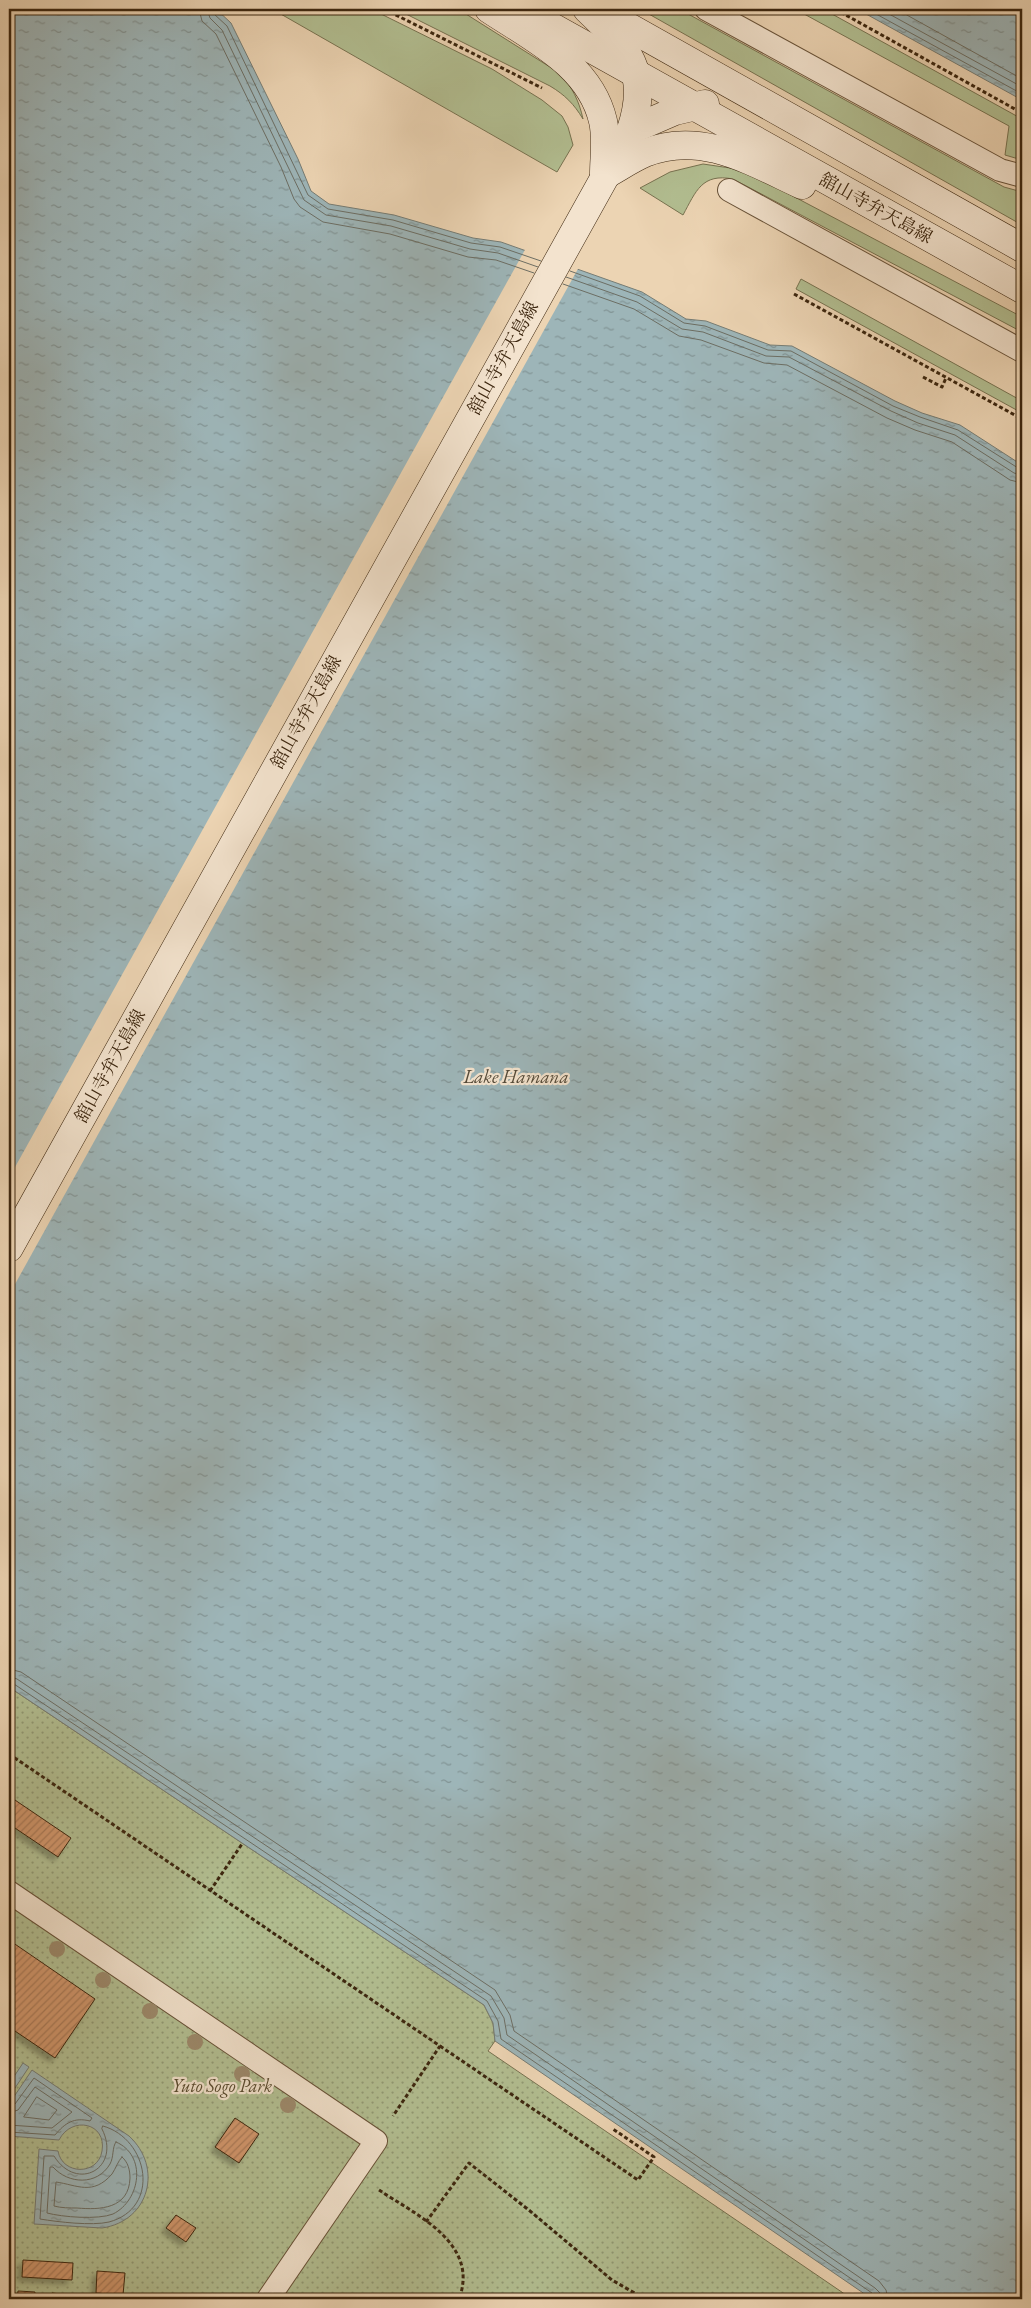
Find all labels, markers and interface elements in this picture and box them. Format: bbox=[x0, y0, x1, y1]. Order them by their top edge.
street label: 舘山寺弁天島線 bbox=[816, 167, 937, 248]
street label: 舘山寺弁天島線 bbox=[462, 297, 543, 418]
street label: 舘山寺弁天島線 bbox=[265, 651, 346, 772]
street label: 舘山寺弁天島線 bbox=[69, 1005, 150, 1126]
water label: Lake Hamana bbox=[462, 1064, 569, 1089]
park label: Yuto Sogo Park bbox=[172, 2074, 272, 2098]

